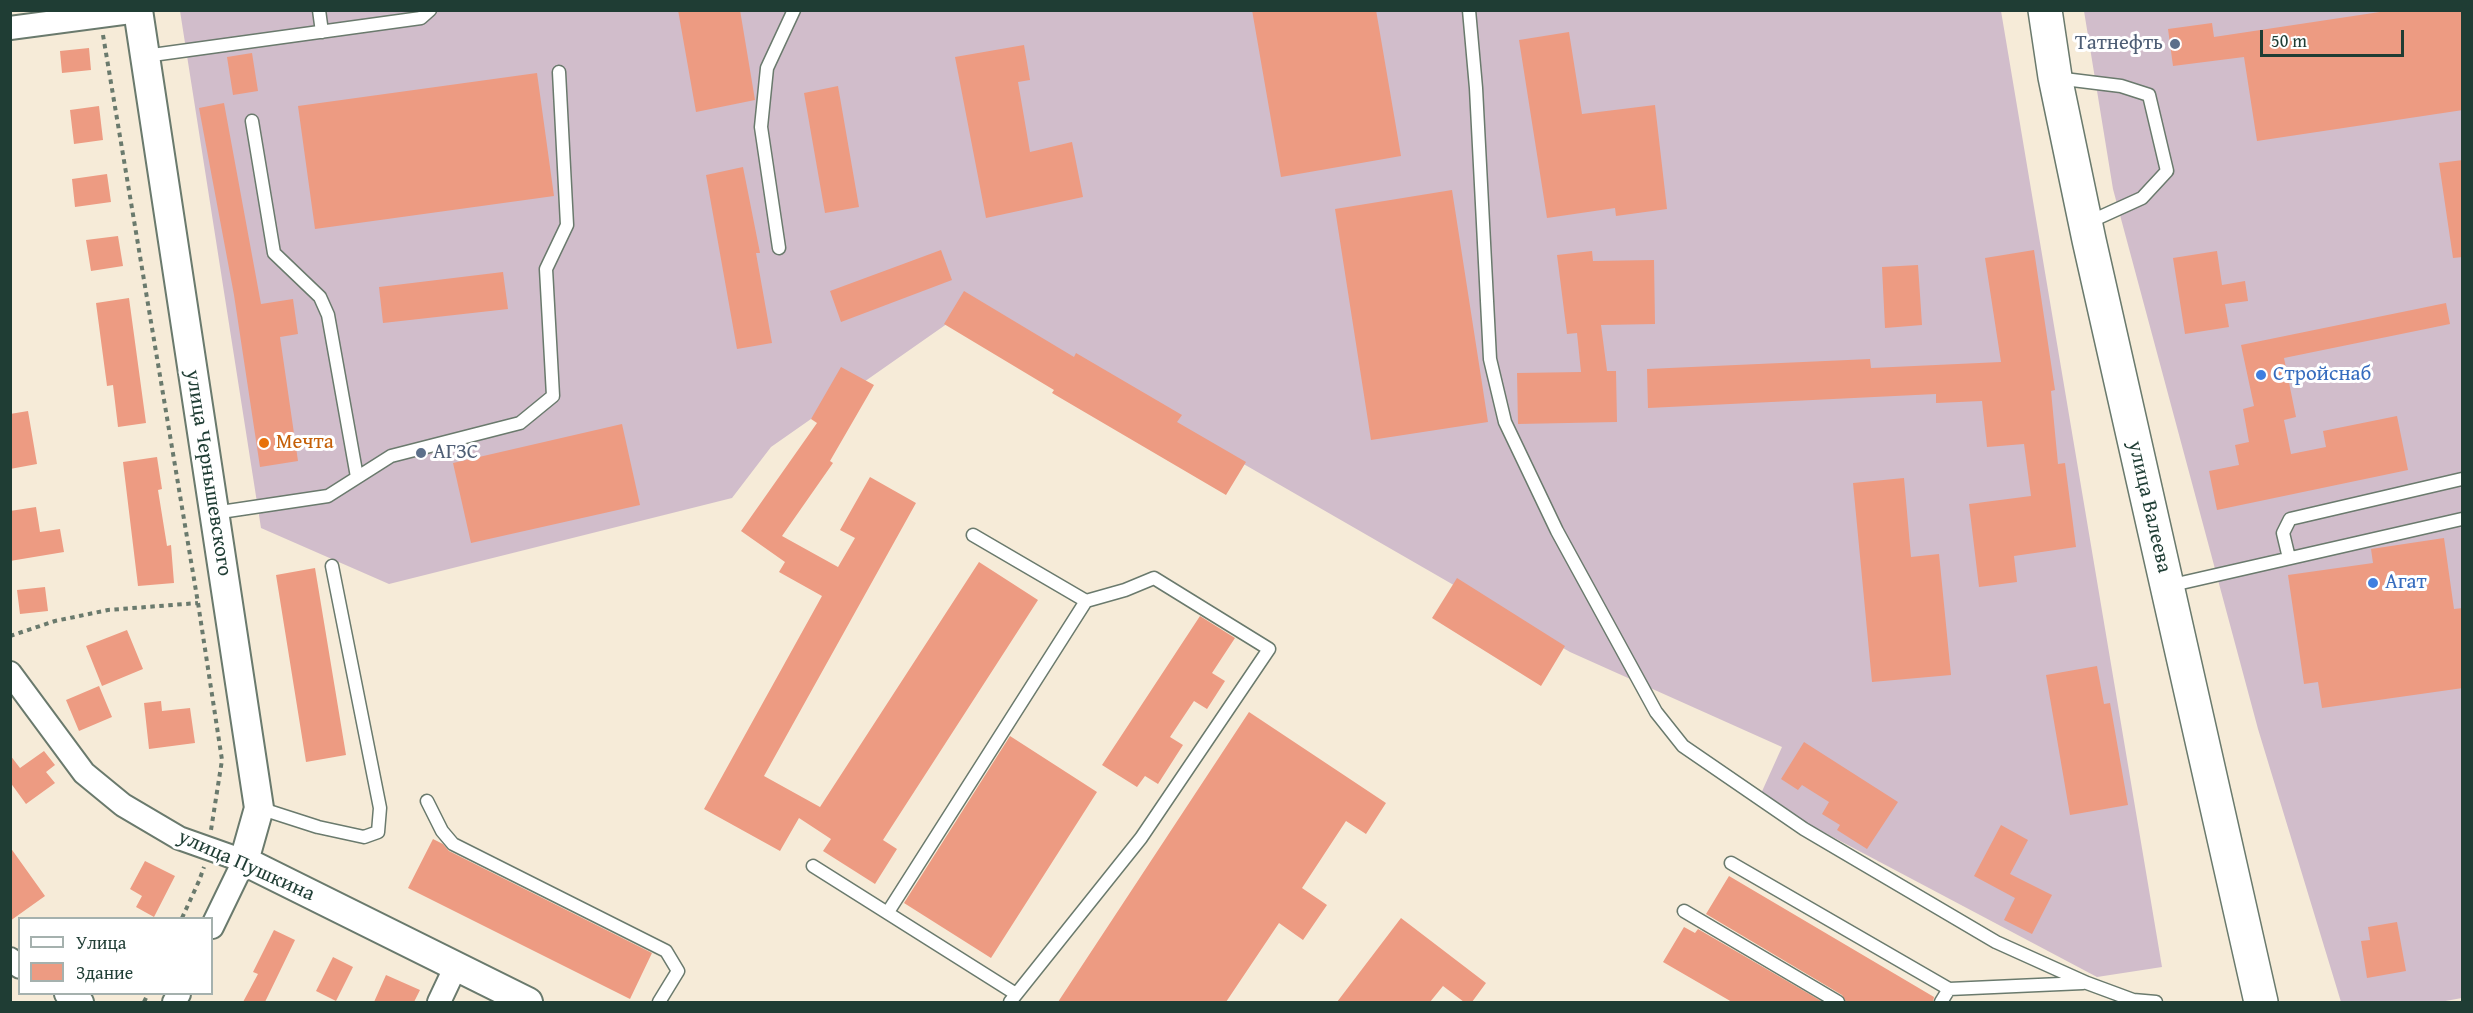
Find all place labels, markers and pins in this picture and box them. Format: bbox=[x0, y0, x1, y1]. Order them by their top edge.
place label: Татнефть bbox=[2075, 31, 2163, 57]
marker: Татнефть bbox=[2168, 37, 2182, 51]
place label: Стройснаб bbox=[2273, 362, 2371, 388]
marker: Стройснаб bbox=[2254, 368, 2268, 382]
place label: Мечта bbox=[276, 430, 334, 456]
marker: Мечта bbox=[257, 436, 271, 450]
place label: АГЗС bbox=[433, 440, 478, 466]
marker: АГЗС bbox=[414, 446, 428, 460]
place label: Агат bbox=[2385, 570, 2427, 596]
marker: Агат bbox=[2366, 576, 2380, 590]

